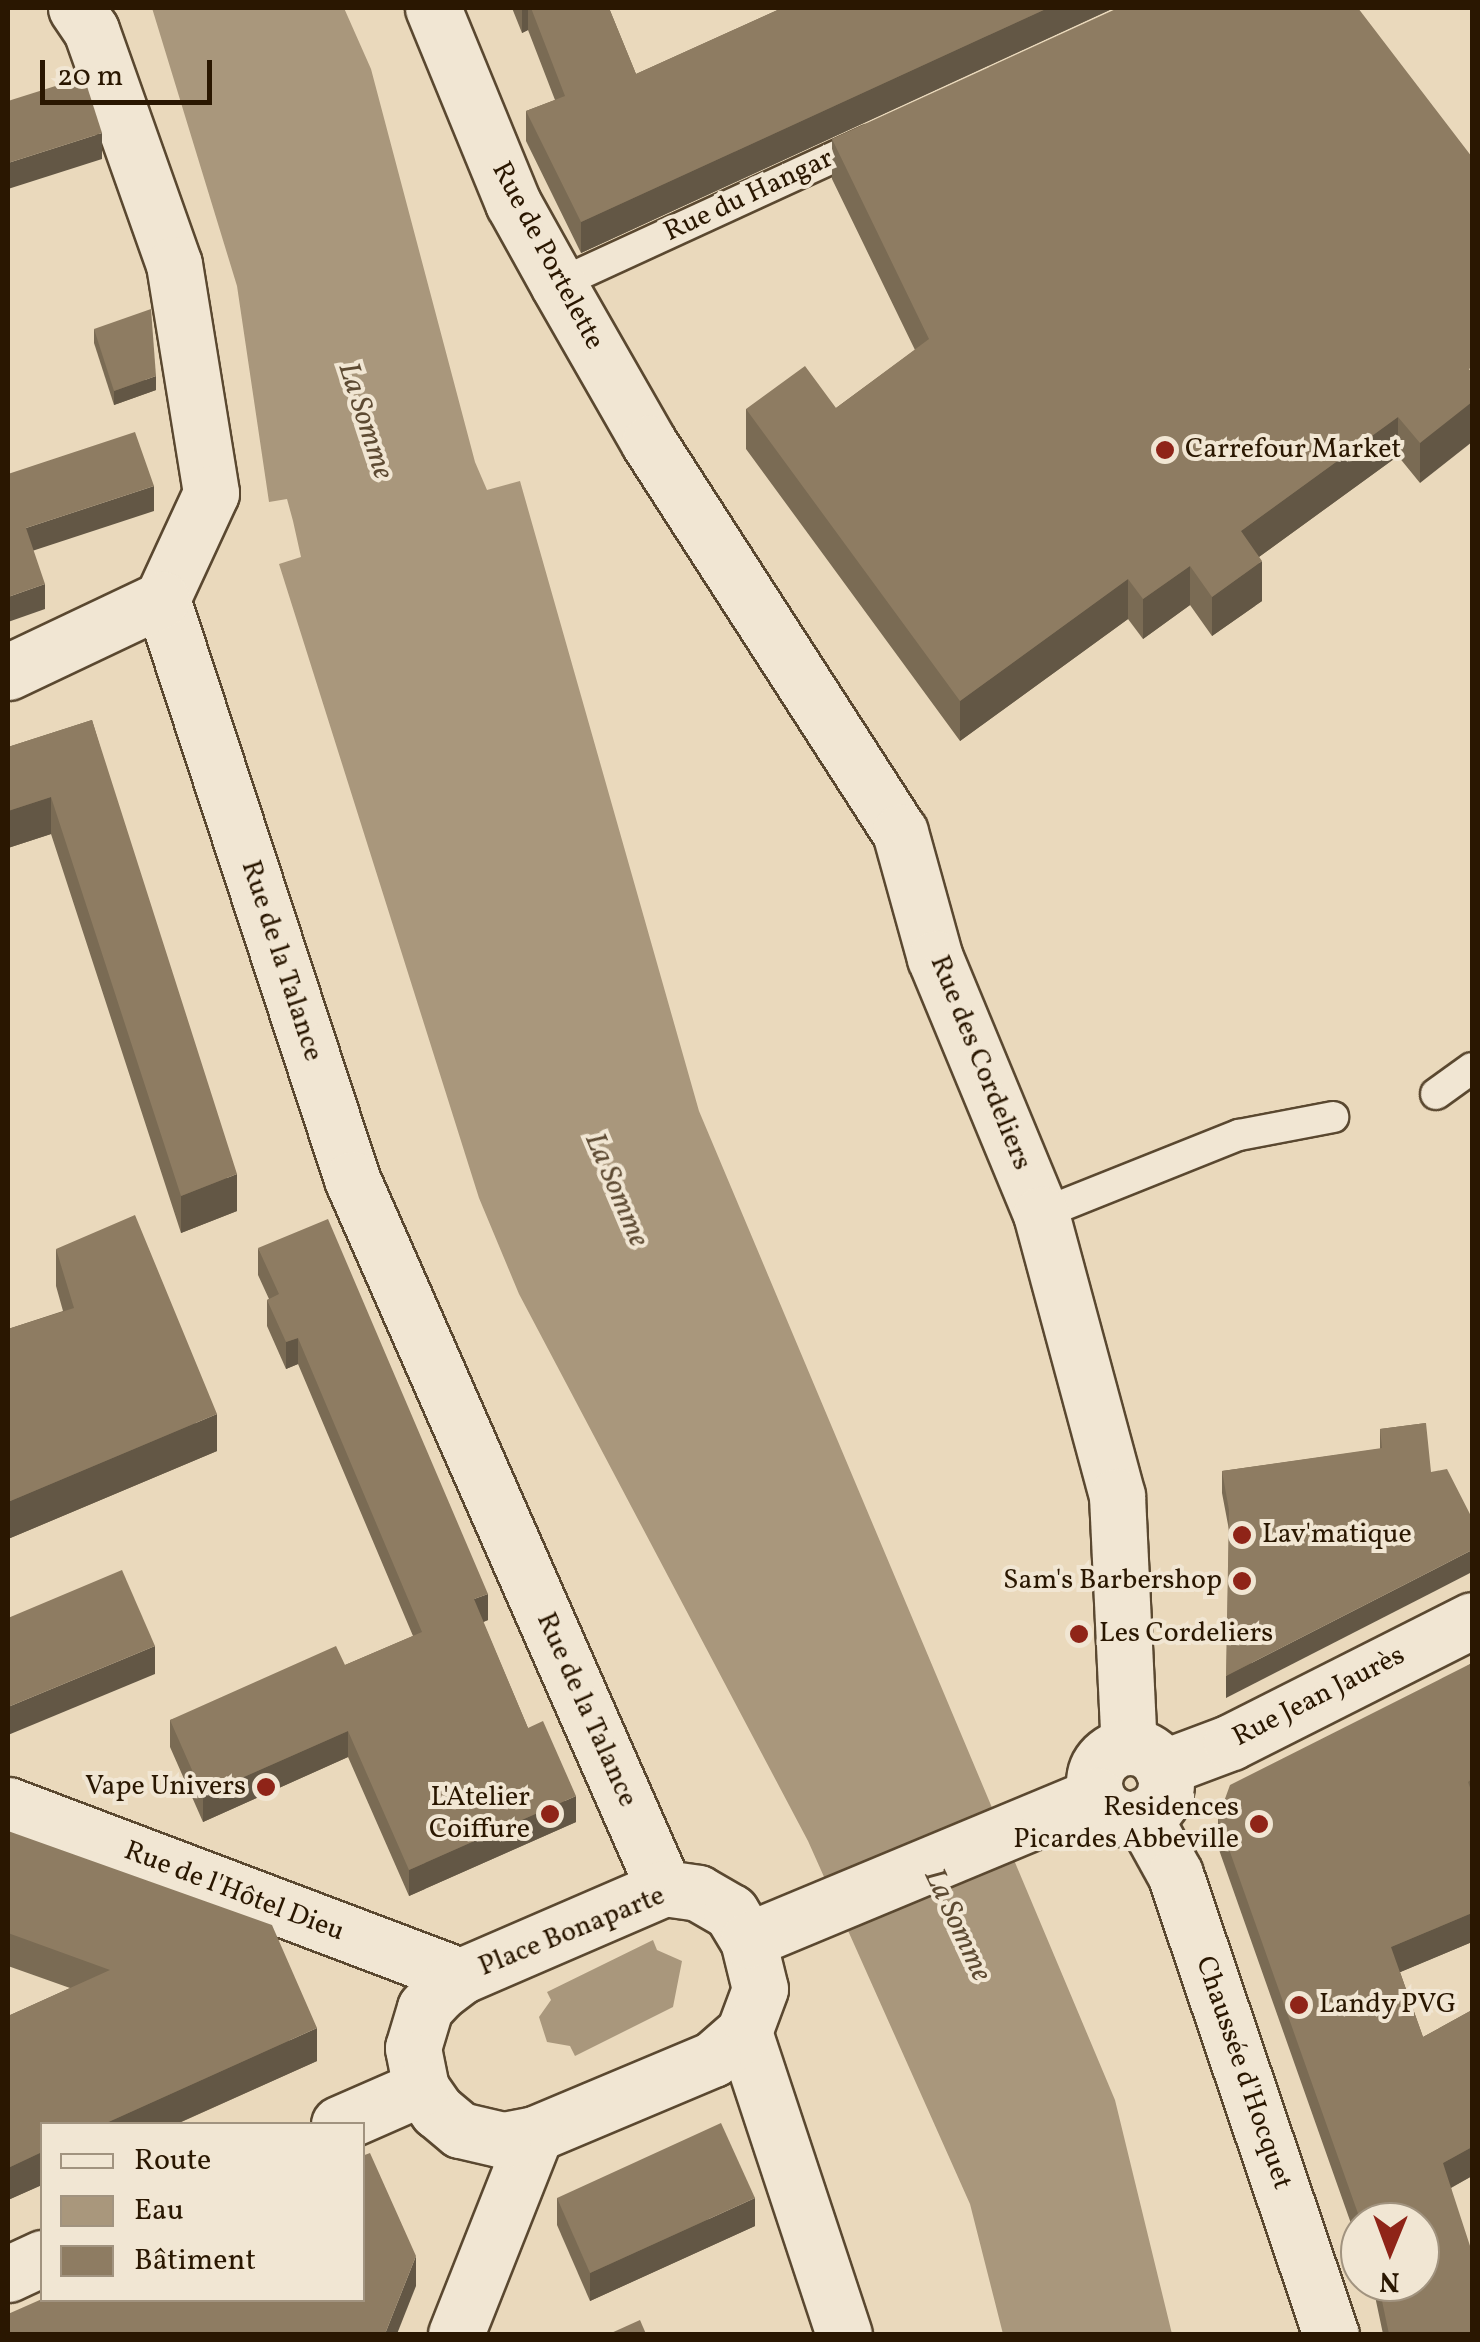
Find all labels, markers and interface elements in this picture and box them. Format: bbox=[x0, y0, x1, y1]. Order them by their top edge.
scale bar bbox=[45, 40, 218, 102]
text: 20 m bbox=[57, 56, 123, 98]
street label: Rue du Hangar bbox=[659, 142, 839, 250]
street label: Rue de Portelette bbox=[483, 156, 611, 356]
water label: La Somme bbox=[329, 358, 401, 484]
place label: Carrefour Market bbox=[1185, 433, 1401, 467]
marker: Carrefour Market bbox=[1154, 439, 1176, 461]
street label: Rue de la Talance bbox=[233, 856, 329, 1066]
street label: Rue des Cordeliers bbox=[922, 951, 1038, 1175]
water label: La Somme bbox=[576, 1127, 656, 1253]
place label: Lav'matique bbox=[1262, 1518, 1412, 1552]
marker: Lav'matique bbox=[1231, 1524, 1253, 1546]
place label: Sam's Barbershop bbox=[1003, 1564, 1222, 1598]
marker: Sam's Barbershop bbox=[1231, 1570, 1253, 1592]
street label: Rue de la Talance bbox=[528, 1607, 644, 1813]
place label: Les Cordeliers bbox=[1099, 1617, 1273, 1651]
marker: Les Cordeliers bbox=[1068, 1623, 1090, 1645]
street label: Rue Jean Jaurès bbox=[1227, 1639, 1411, 1755]
place label: Vape Univers bbox=[85, 1770, 246, 1804]
marker: Vape Univers bbox=[255, 1776, 277, 1798]
place label: L'Atelier Coiffure bbox=[429, 1781, 530, 1847]
place label: Residences Picardes Abbeville bbox=[1013, 1791, 1239, 1857]
marker: L'Atelier Coiffure bbox=[539, 1803, 561, 1825]
marker: Residences Picardes Abbeville bbox=[1248, 1813, 1270, 1835]
street label: Rue de l'Hôtel Dieu bbox=[119, 1835, 349, 1949]
water label: La Somme bbox=[915, 1863, 999, 1987]
street label: Place Bonaparte bbox=[474, 1879, 670, 1985]
street label: Chaussée d'Hocquet bbox=[1187, 1952, 1299, 2194]
place label: Landy PVG bbox=[1319, 1988, 1457, 2022]
marker: Landy PVG bbox=[1288, 1994, 1310, 2016]
legend bbox=[40, 2122, 365, 2302]
text: Route bbox=[134, 2140, 211, 2182]
text: Eau bbox=[134, 2190, 184, 2232]
north arrow bbox=[1340, 2202, 1440, 2302]
text: Bâtiment bbox=[134, 2240, 256, 2282]
text: N bbox=[1379, 2261, 1400, 2300]

